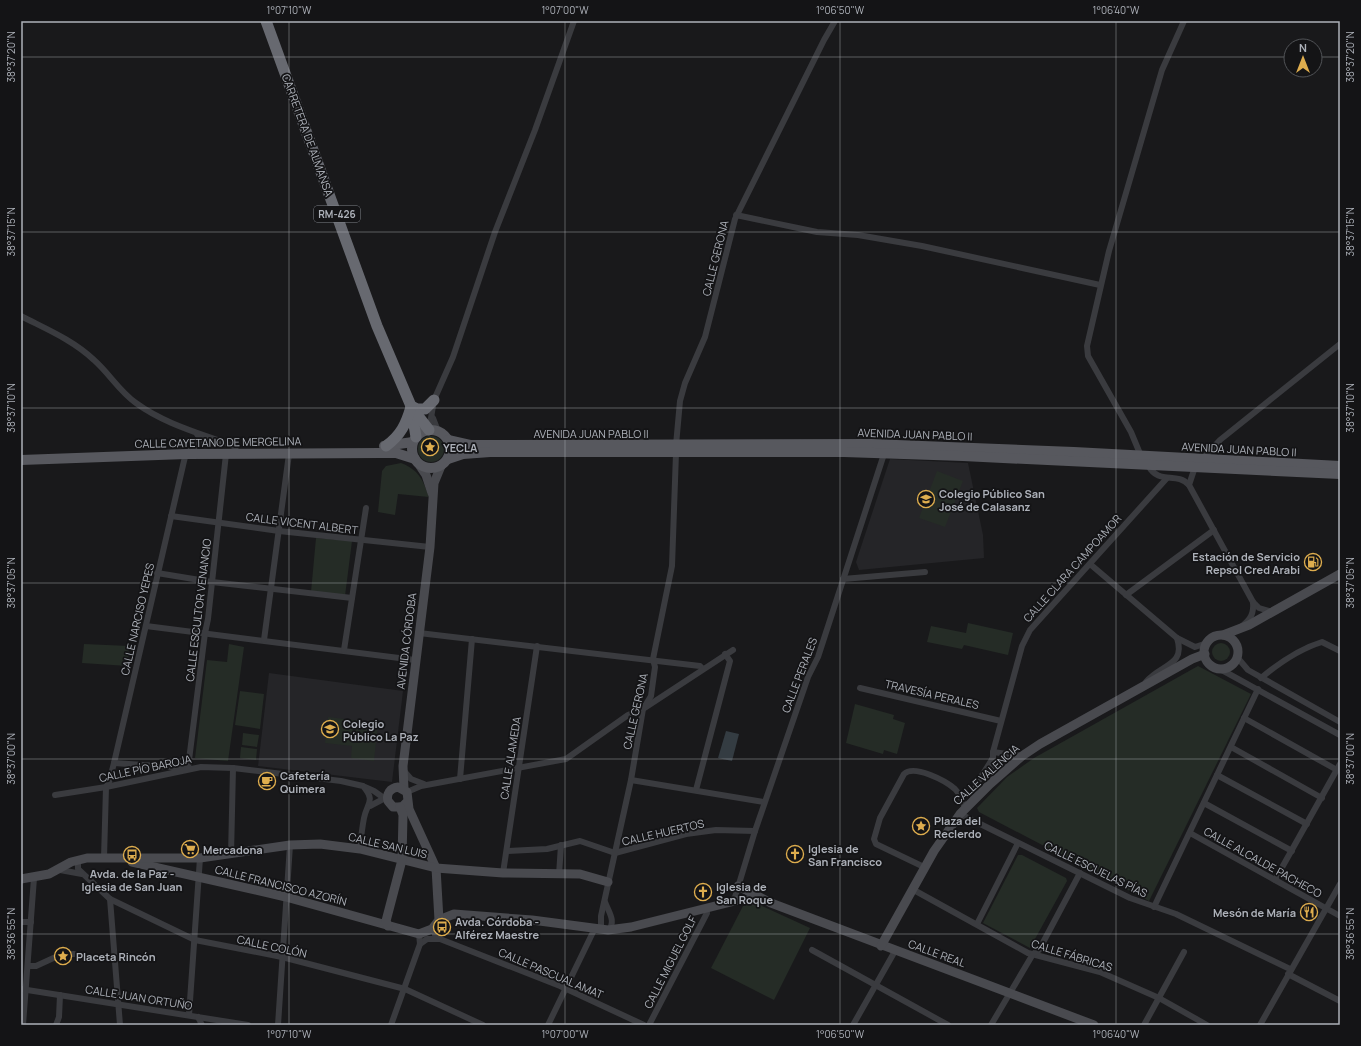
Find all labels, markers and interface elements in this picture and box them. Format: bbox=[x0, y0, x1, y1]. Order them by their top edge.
text: 1°07'10"W bbox=[267, 3, 312, 17]
text: 1°07'00"W bbox=[541, 3, 589, 17]
text: 1°06'50"W bbox=[816, 3, 865, 17]
text: 1°06'40"W bbox=[1093, 3, 1140, 17]
text: 38°37'20"N bbox=[4, 31, 18, 83]
text: 38°37'20"N bbox=[1343, 31, 1357, 83]
north arrow bbox=[1283, 38, 1323, 78]
text: N bbox=[1299, 40, 1307, 55]
street label: CARRETERA DE ALMANSA bbox=[279, 72, 337, 198]
road number: RM-426 bbox=[314, 206, 360, 222]
text: 38°37'15"N bbox=[4, 207, 18, 256]
text: 38°37'15"N bbox=[1343, 207, 1357, 256]
street label: CALLE GERONA bbox=[698, 218, 732, 298]
text: 38°37'10"N bbox=[4, 383, 18, 433]
text: 38°37'10"N bbox=[1343, 383, 1357, 433]
street label: AVENIDA JUAN PABLO II bbox=[857, 424, 973, 444]
street label: AVENIDA JUAN PABLO II bbox=[533, 426, 649, 441]
street label: CALLE CAYETANO DE MERGELINA bbox=[135, 433, 301, 451]
place icon: YECLA bbox=[420, 437, 440, 457]
street label: AVENIDA JUAN PABLO II bbox=[1181, 438, 1297, 460]
place label: YECLA bbox=[443, 440, 478, 455]
place label: Colegio Público San José de Calasanz bbox=[939, 486, 1045, 514]
school or university icon: Colegio Público San José de Calasanz bbox=[916, 489, 936, 509]
street label: CALLE VICENT ALBERT bbox=[245, 509, 359, 537]
street label: CALLE CLARA CAMPOAMOR bbox=[1020, 511, 1125, 625]
street label: CALLE ESCULTOR VENANCIO bbox=[182, 537, 214, 682]
place label: Estación de Servicio Repsol Cred Arabi bbox=[1192, 549, 1300, 577]
fuel station icon: Estación de Servicio Repsol Cred Arabi bbox=[1303, 552, 1323, 572]
text: 38°37'05"N bbox=[4, 557, 18, 609]
text: 38°37'05"N bbox=[1343, 557, 1357, 609]
street label: CALLE NARCISO YEPES bbox=[117, 561, 157, 677]
street label: AVENIDA CÓRDOBA bbox=[393, 592, 419, 690]
street label: CALLE PERALES bbox=[778, 635, 820, 715]
street label: CALLE GERONA bbox=[619, 671, 651, 751]
street label: TRAVESÍA PERALES bbox=[884, 676, 981, 712]
place label: Colegio Público La Paz bbox=[343, 716, 419, 744]
street label: CALLE ALAMEDA bbox=[496, 716, 524, 800]
school or university icon: Colegio Público La Paz bbox=[320, 719, 340, 739]
text: 38°37'00"N bbox=[4, 733, 18, 785]
text: 38°37'00"N bbox=[1343, 733, 1357, 785]
street label: CALLE VALENCIA bbox=[950, 740, 1022, 808]
street label: CALLE PÍO BAROJA bbox=[97, 751, 193, 785]
place label: Cafetería Quimera bbox=[280, 768, 330, 796]
cafe icon: Cafetería Quimera bbox=[257, 771, 277, 791]
place label: Plaza del Reclerdo bbox=[934, 813, 982, 841]
street label: CALLE HUERTOS bbox=[620, 815, 706, 849]
place icon: Plaza del Reclerdo bbox=[911, 816, 931, 836]
street label: CALLE ALCALDE PACHECO bbox=[1201, 823, 1325, 901]
street label: CALLE SAN LUIS bbox=[347, 829, 429, 861]
street label: CALLE ESCUELAS PÍAS bbox=[1042, 837, 1150, 901]
supermarket icon: Mercadona bbox=[180, 839, 200, 859]
place label: Iglesia de San Francisco bbox=[808, 841, 882, 869]
place label: Mercadona bbox=[203, 842, 263, 857]
church icon: Iglesia de San Francisco bbox=[785, 844, 805, 864]
bus stop icon: Avda. de la Paz - Iglesia de San Juan bbox=[122, 845, 142, 865]
street label: CALLE FRANCISCO AZORÍN bbox=[214, 861, 348, 909]
place label: Avda. de la Paz - Iglesia de San Juan bbox=[81, 866, 183, 894]
place label: Iglesia de San Roque bbox=[716, 879, 773, 907]
church icon: Iglesia de San Roque bbox=[693, 882, 713, 902]
restaurant icon: Mesón de María bbox=[1299, 902, 1319, 922]
place label: Mesón de María bbox=[1213, 905, 1296, 920]
text: 38°36'55"N bbox=[4, 908, 18, 960]
text: 38°36'55"N bbox=[1343, 908, 1357, 960]
street label: CALLE MIGUEL GOLF bbox=[640, 913, 700, 1011]
place label: Avda. Córdoba - Alférez Maestre bbox=[455, 914, 540, 942]
bus stop icon: Avda. Córdoba - Alférez Maestre bbox=[432, 917, 452, 937]
street label: CALLE COLÓN bbox=[236, 931, 308, 961]
street label: CALLE REAL bbox=[906, 936, 968, 970]
street label: CALLE FÁBRICAS bbox=[1030, 936, 1115, 975]
street label: CALLE PASCUAL AMAT bbox=[496, 944, 606, 1002]
place icon: Placeta Rincón bbox=[53, 946, 73, 966]
place label: Placeta Rincón bbox=[76, 949, 156, 964]
street label: CALLE JUAN ORTUÑO bbox=[84, 981, 194, 1013]
text: 1°07'10"W bbox=[267, 1027, 312, 1041]
text: 1°07'00"W bbox=[541, 1027, 589, 1041]
text: 1°06'50"W bbox=[816, 1027, 865, 1041]
text: 1°06'40"W bbox=[1093, 1027, 1140, 1041]

